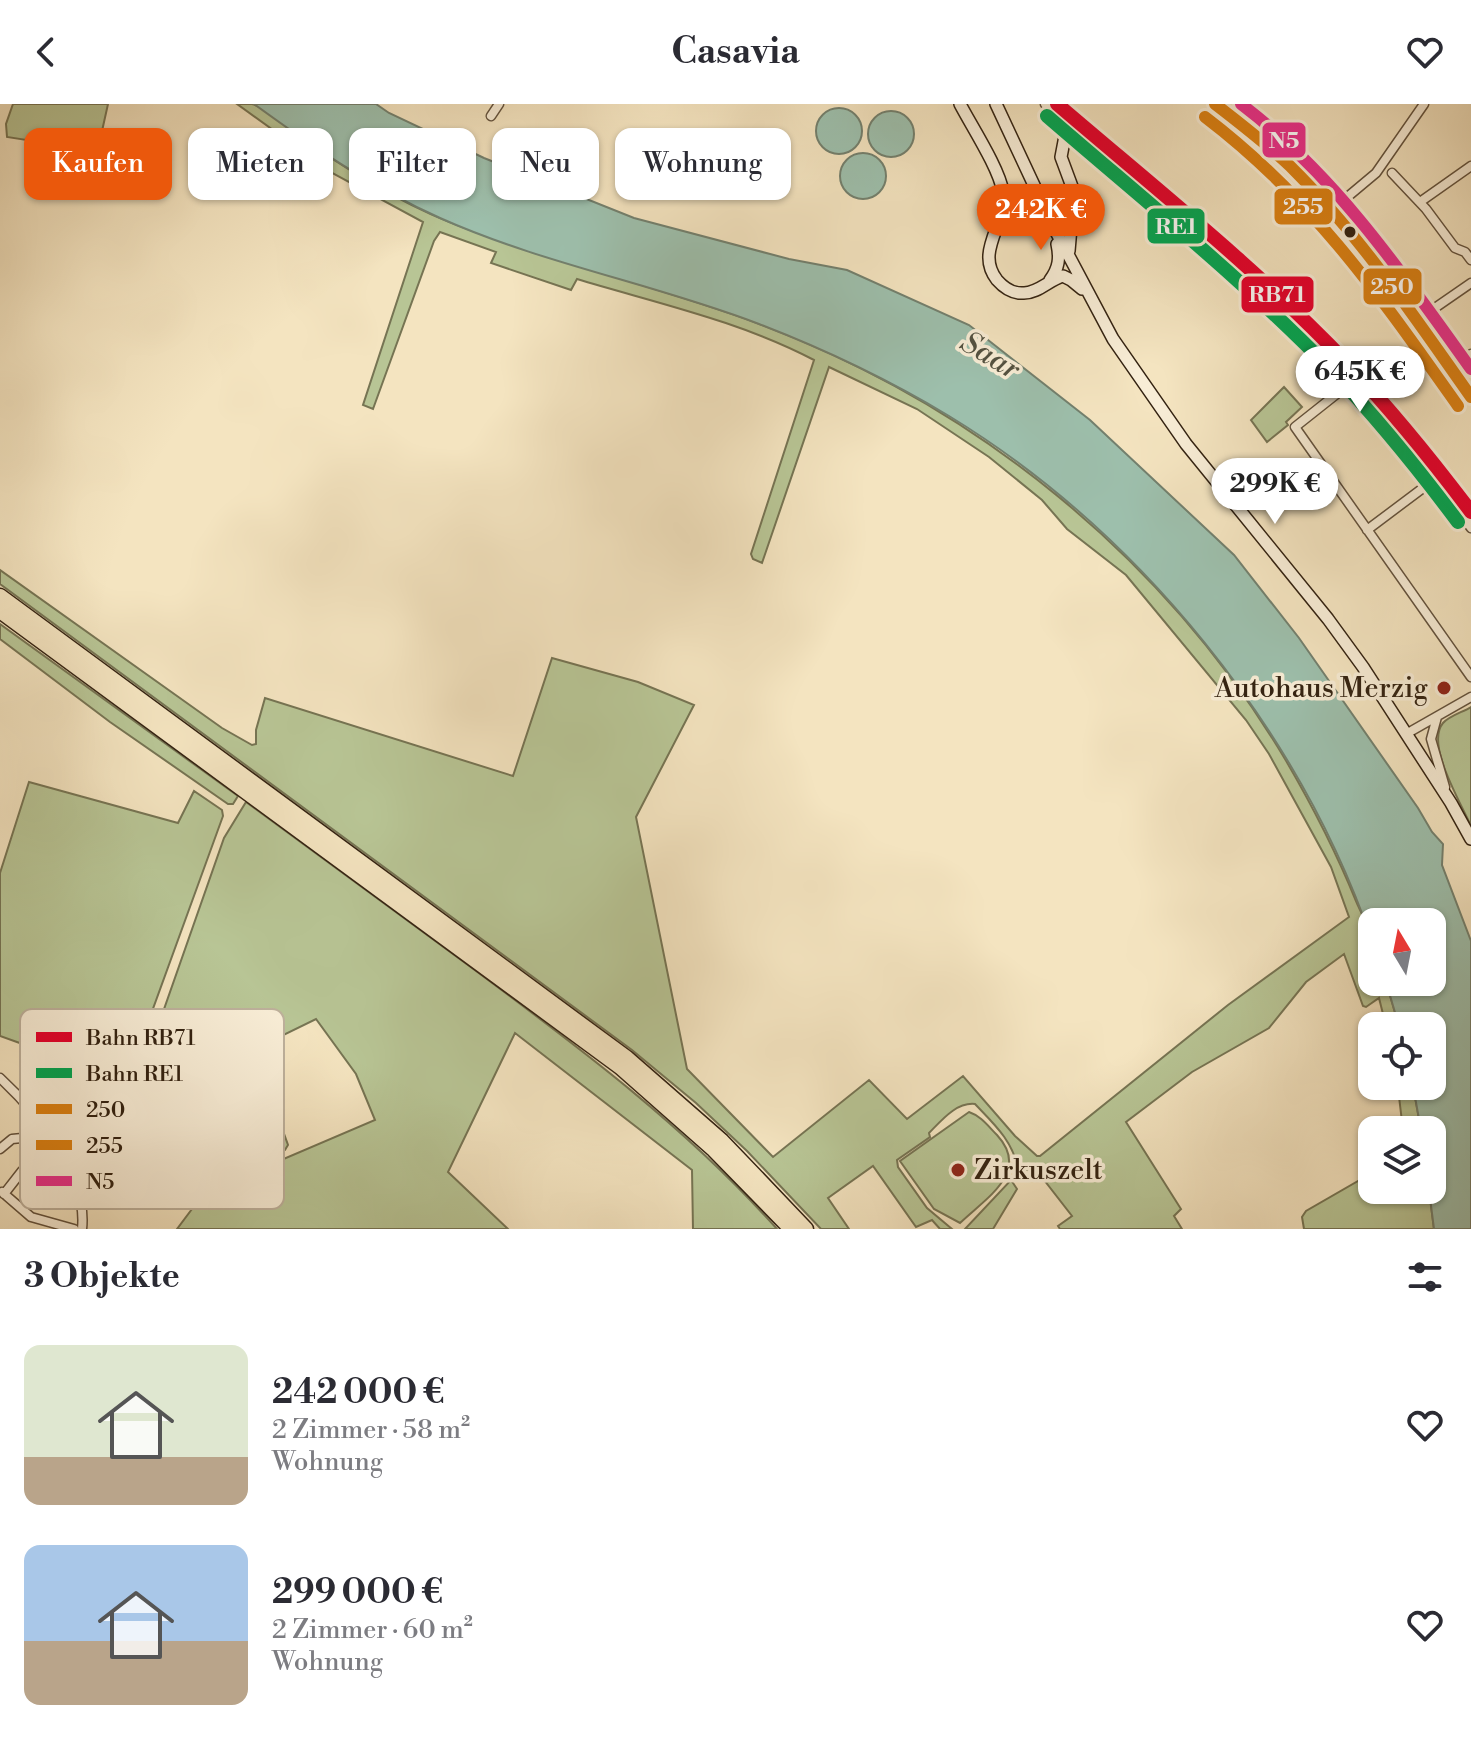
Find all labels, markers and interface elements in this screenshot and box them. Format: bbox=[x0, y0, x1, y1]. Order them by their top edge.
icon: back bbox=[24, 30, 68, 74]
text: Casavia bbox=[671, 30, 800, 75]
icon: heart bbox=[1403, 30, 1447, 74]
line badge: N5 bbox=[1261, 121, 1307, 159]
chip: Kaufen bbox=[24, 128, 172, 200]
chip: Mieten bbox=[188, 128, 333, 200]
chip: Filter bbox=[349, 128, 476, 200]
chip: Neu bbox=[492, 128, 599, 200]
chip: Wohnung bbox=[615, 128, 791, 200]
text: N5 bbox=[1268, 128, 1300, 155]
pin: 242K € bbox=[976, 184, 1106, 252]
line badge: 255 bbox=[1273, 187, 1334, 226]
text: 242K € bbox=[995, 194, 1087, 226]
text: 255 bbox=[1282, 194, 1324, 221]
line badge: RE1 bbox=[1146, 207, 1206, 245]
text: RE1 bbox=[1155, 214, 1198, 241]
unlabelled marker bbox=[1342, 224, 1358, 240]
line badge: 250 bbox=[1362, 267, 1423, 306]
text: 250 bbox=[1370, 274, 1414, 301]
line badge: RB71 bbox=[1240, 275, 1315, 314]
text: RB71 bbox=[1249, 282, 1306, 309]
water label: Saar bbox=[953, 323, 1028, 389]
pin: 645K € bbox=[1295, 346, 1425, 414]
text: 645K € bbox=[1314, 356, 1406, 388]
pin: 299K € bbox=[1210, 458, 1340, 526]
text: 299K € bbox=[1229, 468, 1321, 500]
place label: Autohaus Merzig bbox=[1214, 671, 1428, 706]
marker: Autohaus Merzig bbox=[1435, 679, 1453, 697]
north arrow bbox=[1358, 908, 1446, 996]
map controls bbox=[1358, 908, 1446, 1204]
legend bbox=[20, 1009, 284, 1209]
button: locate bbox=[1358, 1012, 1446, 1100]
text: Bahn RB71 bbox=[85, 1025, 196, 1052]
text: Bahn RE1 bbox=[85, 1061, 184, 1088]
text: 250 bbox=[86, 1097, 125, 1124]
button: layers bbox=[1358, 1116, 1446, 1204]
text: 255 bbox=[86, 1133, 123, 1160]
place label: Zirkuszelt bbox=[974, 1153, 1103, 1188]
marker: Zirkuszelt bbox=[949, 1161, 967, 1179]
text: N5 bbox=[86, 1169, 115, 1196]
icon: filters bbox=[1403, 1255, 1447, 1299]
text: 3 Objekte bbox=[24, 1256, 180, 1298]
text: 242 000 € bbox=[272, 1372, 445, 1414]
icon: home bbox=[88, 1377, 184, 1473]
icon: heart bbox=[1403, 1403, 1447, 1447]
text: 2 Zimmer · 58 m² bbox=[272, 1414, 470, 1446]
text: Wohnung bbox=[272, 1446, 383, 1478]
text: 299 000 € bbox=[272, 1572, 443, 1614]
icon: home bbox=[88, 1577, 184, 1673]
icon: heart bbox=[1403, 1603, 1447, 1647]
text: 2 Zimmer · 60 m² bbox=[272, 1614, 473, 1646]
text: Wohnung bbox=[272, 1646, 383, 1678]

